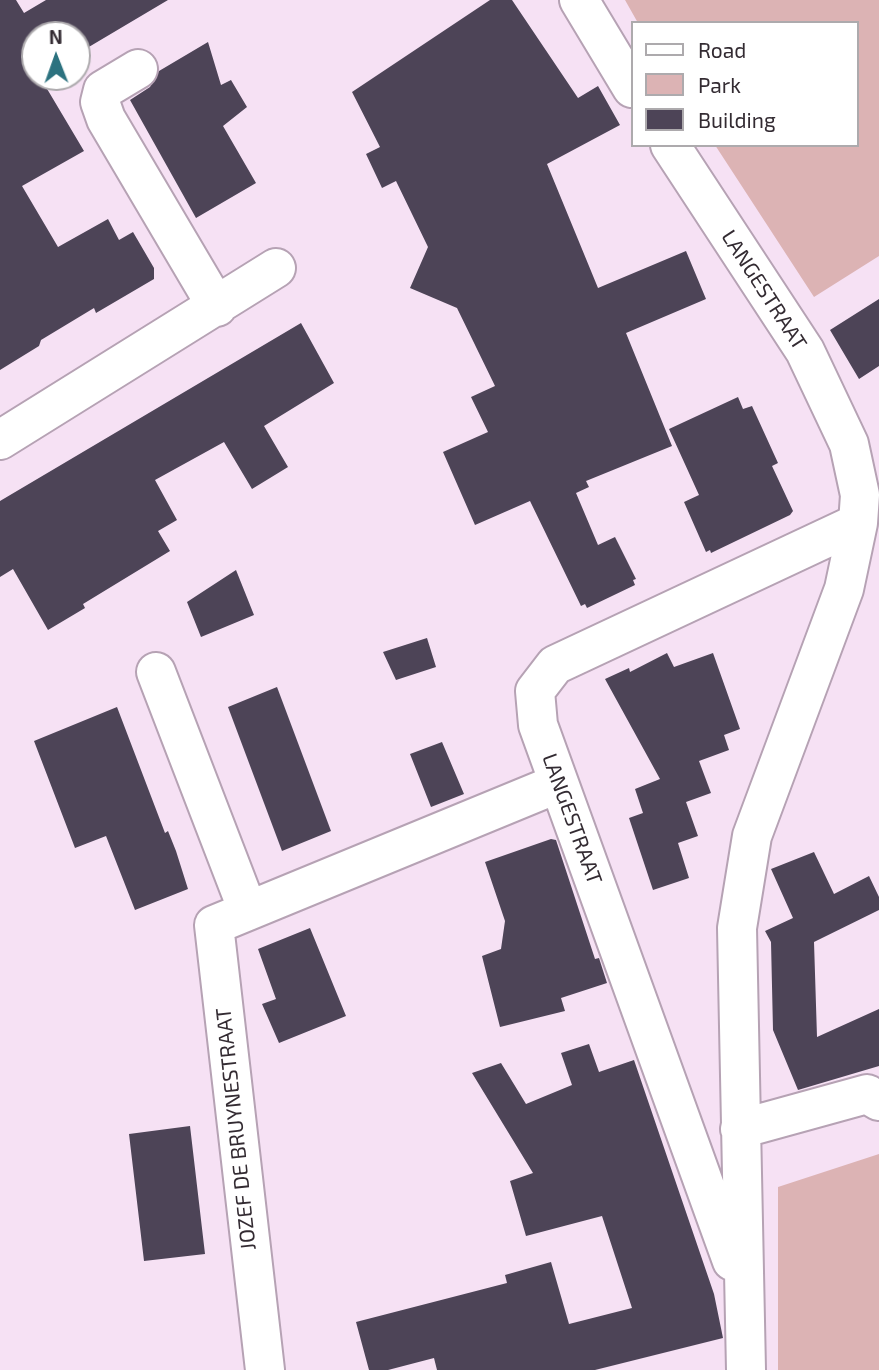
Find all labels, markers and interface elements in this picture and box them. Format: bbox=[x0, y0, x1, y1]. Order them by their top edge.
north arrow bbox=[21, 21, 91, 91]
legend bbox=[630, 21, 858, 147]
text: N bbox=[49, 25, 63, 48]
text: Road bbox=[698, 37, 746, 62]
text: Park bbox=[698, 72, 741, 97]
text: Building bbox=[698, 107, 776, 132]
street label: LANGESTRAAT bbox=[716, 225, 812, 355]
street label: LANGESTRAAT bbox=[537, 750, 607, 888]
street label: JOZEF DE BRUYNESTRAAT bbox=[211, 1007, 261, 1251]

